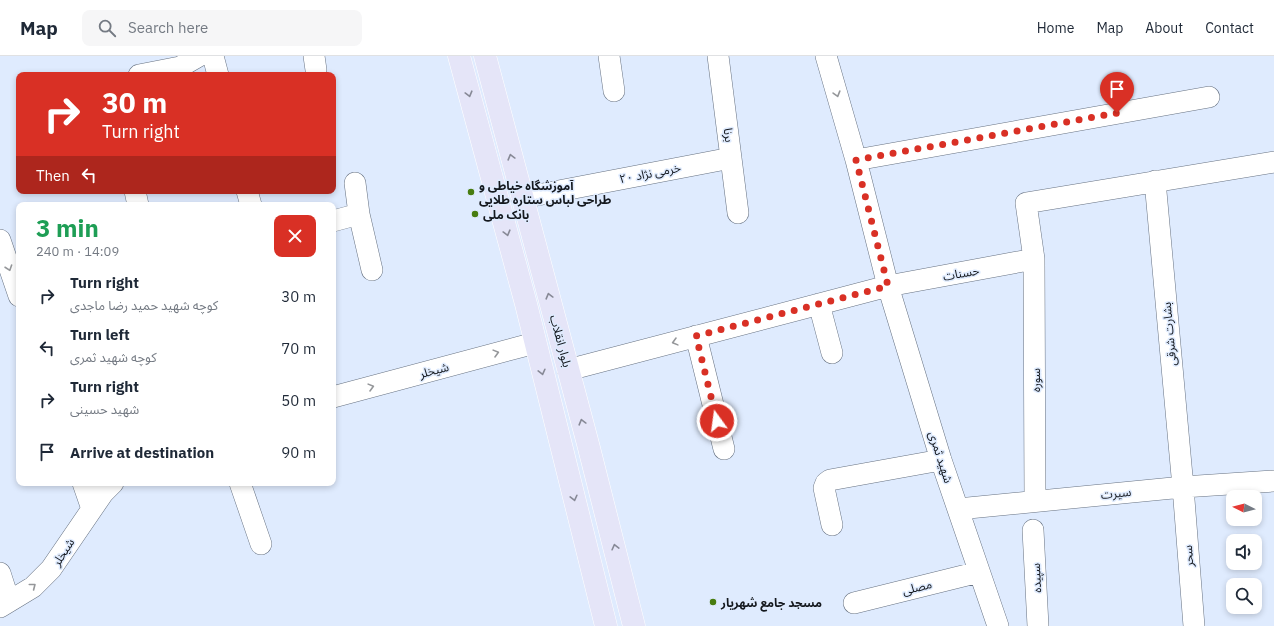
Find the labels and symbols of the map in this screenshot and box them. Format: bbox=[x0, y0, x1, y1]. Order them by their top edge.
pin bbox=[1100, 72, 1134, 113]
one-way arrow bbox=[464, 90, 473, 97]
one-way arrow bbox=[832, 90, 840, 97]
street label: برنا bbox=[721, 127, 737, 143]
one-way arrow bbox=[507, 154, 516, 161]
street label: خرمی نژاد ۲۰ bbox=[618, 160, 682, 186]
place label: آموزشگاه خیاطی و طراحی لباس ستاره طلایی bbox=[479, 178, 612, 207]
marker: آموزشگاه خیاطی و طراحی لباس ستاره طلایی bbox=[466, 187, 476, 197]
place label: بانک ملی bbox=[483, 207, 530, 222]
marker: بانک ملی bbox=[470, 209, 480, 219]
one-way arrow bbox=[502, 229, 511, 236]
street label: حسنات bbox=[942, 262, 980, 284]
one-way arrow bbox=[5, 265, 13, 272]
one-way arrow bbox=[545, 293, 553, 299]
street label: بشارت شرقی bbox=[1159, 301, 1179, 367]
street label: بلوار انقلاب bbox=[547, 313, 575, 369]
one-way arrow bbox=[671, 337, 678, 346]
one-way arrow bbox=[492, 349, 499, 358]
street label: شیخلر bbox=[417, 359, 450, 381]
street label: سوره bbox=[1028, 368, 1043, 392]
one-way arrow bbox=[538, 369, 546, 375]
one-way arrow bbox=[367, 383, 374, 392]
position arrow bbox=[696, 400, 738, 442]
one-way arrow bbox=[578, 418, 587, 425]
street label: شهید ثمری bbox=[926, 429, 956, 485]
street label: سیرت bbox=[1100, 484, 1132, 502]
north arrow bbox=[1226, 490, 1262, 526]
one-way arrow bbox=[569, 495, 577, 502]
street label: شیخلر bbox=[48, 535, 77, 569]
one-way arrow bbox=[611, 544, 619, 551]
street label: سحر bbox=[1180, 545, 1196, 568]
street label: سپیده bbox=[1028, 563, 1045, 593]
street label: مصلی bbox=[901, 576, 933, 598]
one-way arrow bbox=[28, 584, 36, 591]
place label: مسجد جامع شهریار bbox=[720, 595, 822, 612]
marker: مسجد جامع شهریار bbox=[708, 597, 718, 607]

